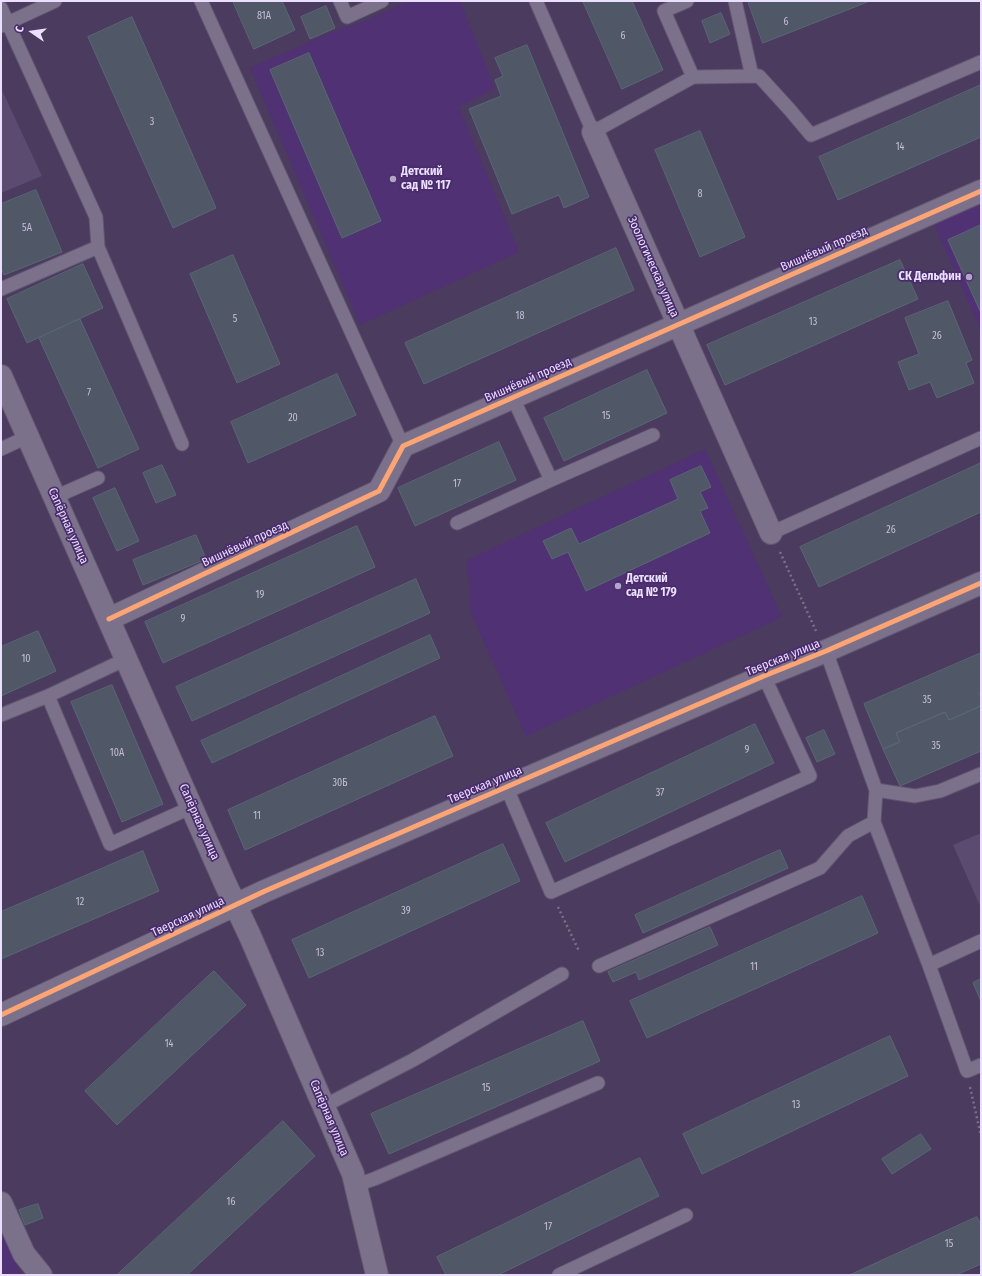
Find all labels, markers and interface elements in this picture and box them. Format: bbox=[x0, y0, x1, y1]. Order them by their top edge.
house number: 81А bbox=[257, 10, 271, 22]
north arrow bbox=[12, 12, 52, 52]
house number: 6 bbox=[784, 16, 788, 28]
text: С bbox=[13, 25, 27, 33]
house number: 6 bbox=[621, 30, 625, 42]
house number: 3 bbox=[150, 116, 154, 128]
house number: 14 bbox=[896, 141, 904, 153]
place label: Детский сад № 117 bbox=[401, 165, 450, 193]
marker: Детский сад № 117 bbox=[388, 174, 398, 184]
house number: 8 bbox=[698, 188, 702, 200]
street label: Зоологическая улица bbox=[624, 214, 682, 320]
house number: 5А bbox=[22, 222, 32, 234]
street label: Вишнёвый проезд bbox=[779, 223, 869, 275]
place label: СК Дельфин bbox=[899, 270, 961, 284]
marker: СК Дельфин bbox=[964, 272, 974, 282]
house number: 18 bbox=[516, 310, 524, 322]
house number: 5 bbox=[233, 313, 237, 325]
house number: 13 bbox=[809, 316, 817, 328]
house number: 26 bbox=[932, 330, 942, 342]
street label: Вишнёвый проезд bbox=[483, 354, 573, 406]
house number: 7 bbox=[87, 387, 91, 399]
house number: 15 bbox=[602, 410, 610, 422]
house number: 20 bbox=[288, 412, 298, 424]
house number: 17 bbox=[453, 478, 461, 490]
street label: Сапёрная улица bbox=[45, 486, 91, 566]
street label: Вишнёвый проезд bbox=[200, 518, 290, 570]
house number: 26 bbox=[886, 524, 896, 536]
place label: Детский сад № 179 bbox=[626, 572, 677, 600]
marker: Детский сад № 179 bbox=[613, 581, 623, 591]
house number: 19 bbox=[256, 589, 264, 601]
house number: 9 bbox=[181, 613, 185, 625]
street label: Тверская улица bbox=[744, 637, 822, 679]
house number: 10 bbox=[21, 653, 31, 665]
house number: 35 bbox=[922, 694, 932, 706]
house number: 35 bbox=[931, 740, 941, 752]
house number: 9 bbox=[745, 744, 749, 756]
house number: 10А bbox=[110, 747, 124, 759]
street label: Тверская улица bbox=[446, 763, 524, 807]
house number: 30Б bbox=[333, 777, 347, 789]
street label: Сапёрная улица bbox=[176, 782, 222, 862]
house number: 37 bbox=[656, 787, 664, 799]
house number: 11 bbox=[253, 810, 261, 822]
street label: Тверская улица bbox=[149, 894, 227, 940]
house number: 12 bbox=[76, 896, 84, 908]
house number: 39 bbox=[401, 905, 411, 917]
house number: 13 bbox=[316, 947, 324, 959]
house number: 11 bbox=[750, 961, 758, 973]
house number: 14 bbox=[165, 1038, 173, 1050]
street label: Сапёрная улица bbox=[306, 1078, 352, 1158]
house number: 15 bbox=[482, 1082, 490, 1094]
house number: 13 bbox=[792, 1099, 800, 1111]
house number: 16 bbox=[227, 1196, 235, 1208]
house number: 17 bbox=[544, 1221, 552, 1233]
house number: 15 bbox=[945, 1238, 953, 1250]

